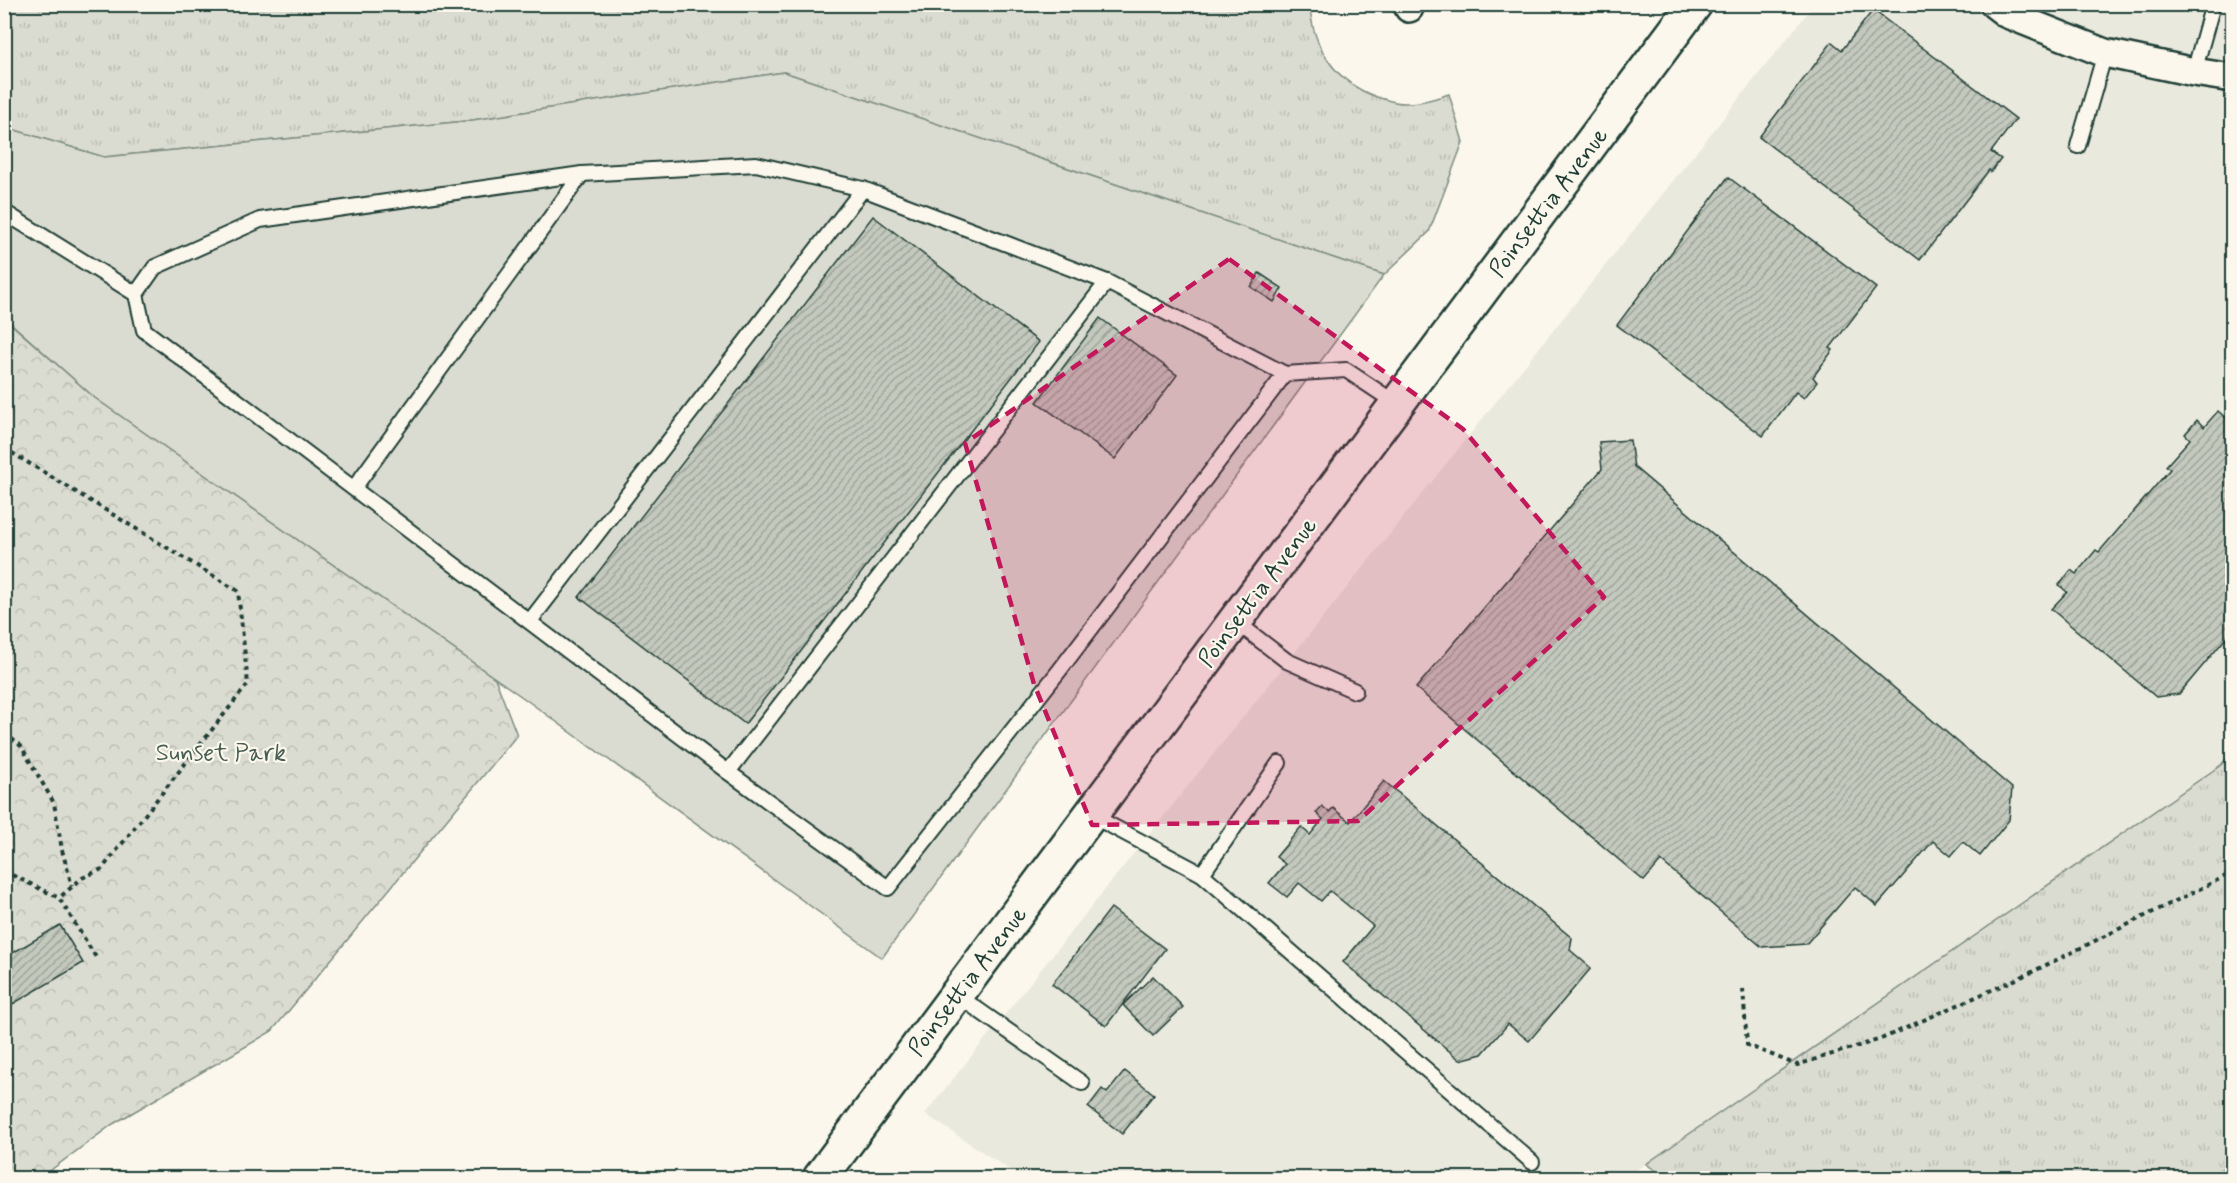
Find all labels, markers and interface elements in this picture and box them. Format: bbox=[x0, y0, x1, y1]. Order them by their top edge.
street label: Poinsettia Avenue bbox=[1483, 122, 1616, 284]
street label: Poinsettia Avenue bbox=[1192, 512, 1325, 674]
park label: Sunset Park bbox=[156, 738, 286, 769]
street label: Poinsettia Avenue bbox=[902, 901, 1035, 1063]

